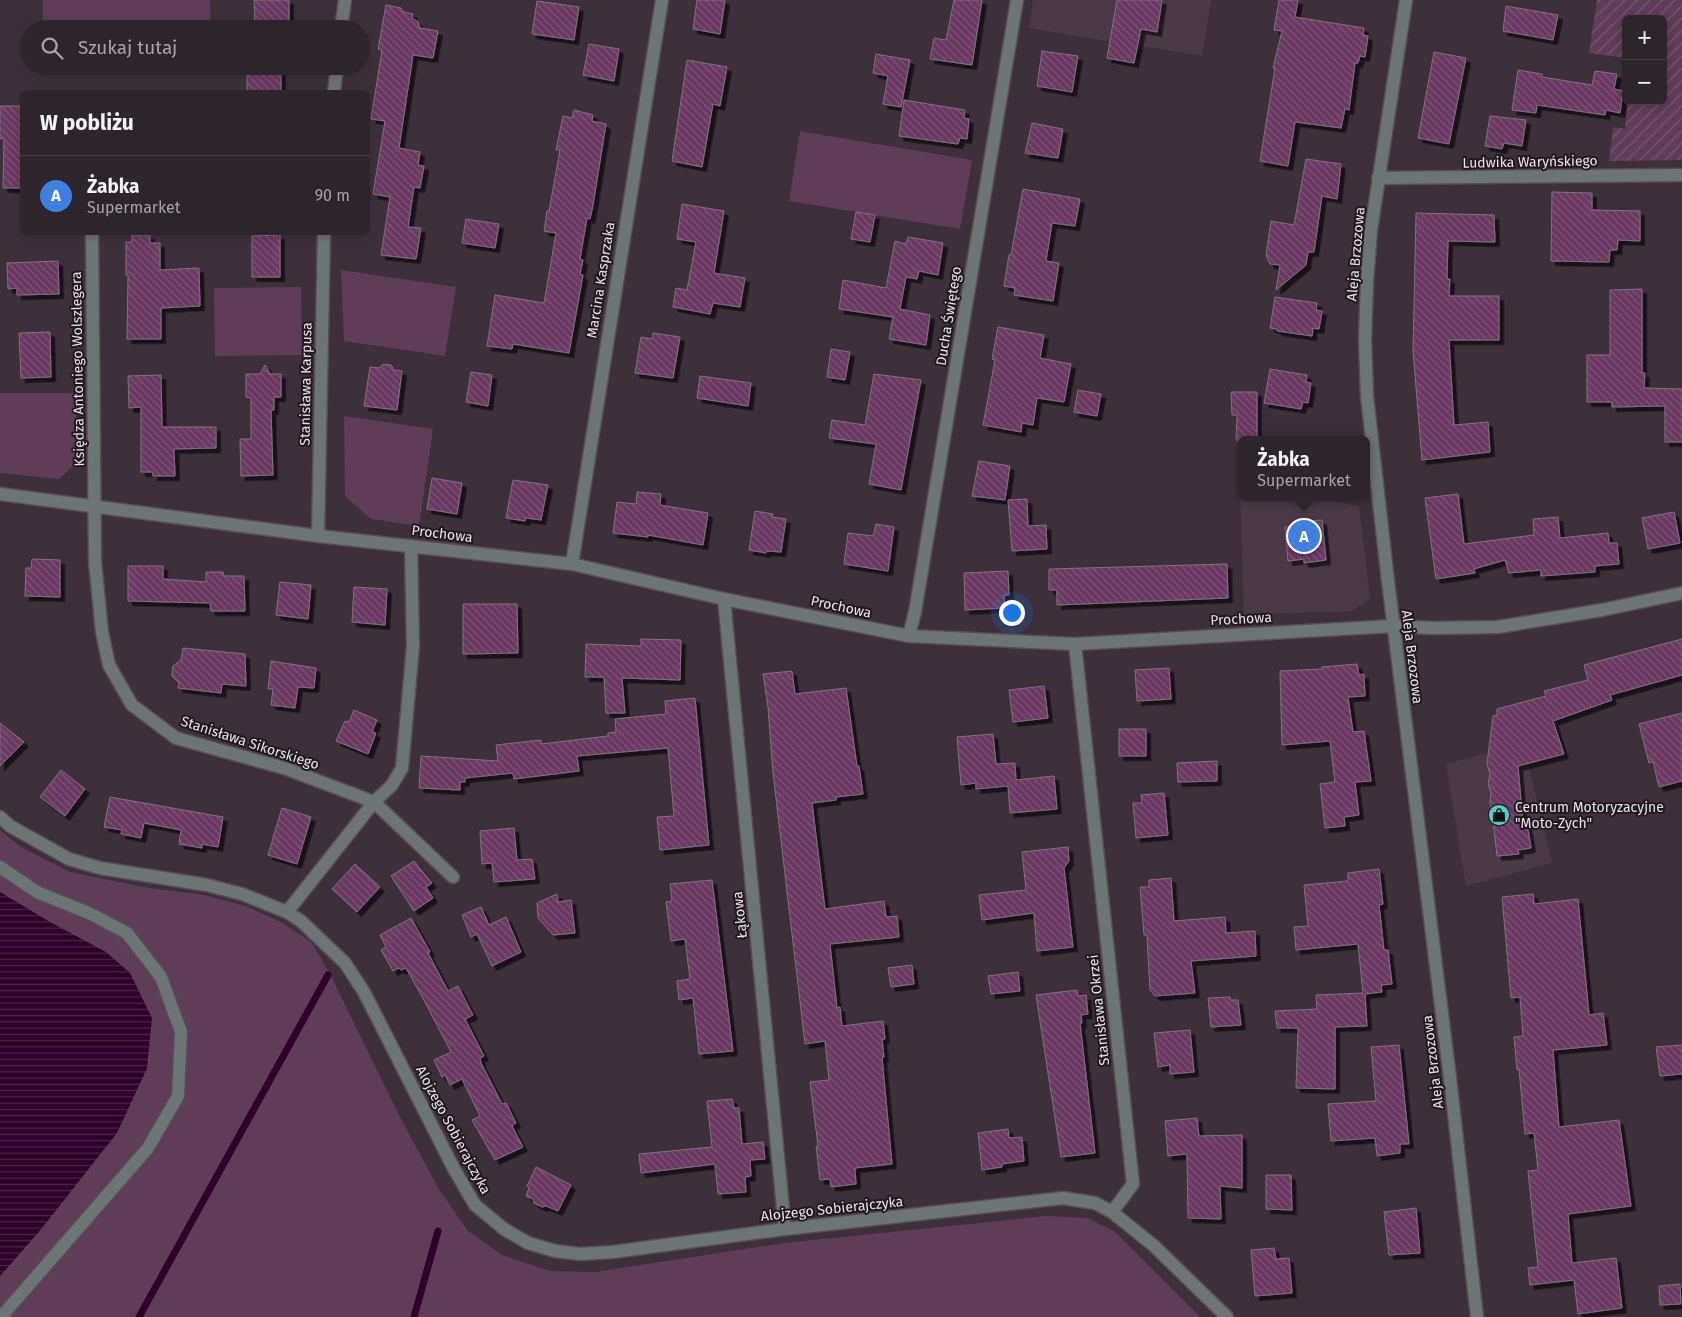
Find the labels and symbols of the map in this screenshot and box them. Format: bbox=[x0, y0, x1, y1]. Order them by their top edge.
street label: Ludwika Waryńskiego bbox=[1462, 152, 1598, 172]
street label: Aleja Brzozowa bbox=[1343, 206, 1369, 302]
street label: Marcina Kasprzaka bbox=[583, 221, 619, 339]
street label: Ducha Świętego bbox=[932, 265, 965, 367]
street label: Księdza Antoniego Wolszlegera bbox=[68, 271, 88, 467]
street label: Stanisława Karpusa bbox=[296, 322, 316, 446]
pin: A bbox=[1288, 517, 1320, 555]
street label: Prochowa bbox=[410, 522, 474, 546]
street label: Prochowa bbox=[809, 592, 873, 622]
your location bbox=[999, 600, 1025, 626]
street label: Prochowa bbox=[1210, 609, 1272, 629]
street label: Aleja Brzozowa bbox=[1398, 609, 1426, 705]
street label: Stanisława Sikorskiego bbox=[179, 713, 321, 773]
place label: Centrum Motoryzacyjne "Moto-Zych" bbox=[1515, 799, 1664, 832]
shop icon: Centrum Motoryzacyjne "Moto-Zych" bbox=[1487, 803, 1511, 827]
street label: Łąkowa bbox=[729, 891, 751, 939]
street label: Stanisława Okrzei bbox=[1085, 954, 1113, 1066]
street label: Aleja Brzozowa bbox=[1419, 1014, 1447, 1110]
street label: Alojzego Sobierajczyka bbox=[412, 1063, 494, 1197]
street label: Alojzego Sobierajczyka bbox=[760, 1193, 904, 1225]

